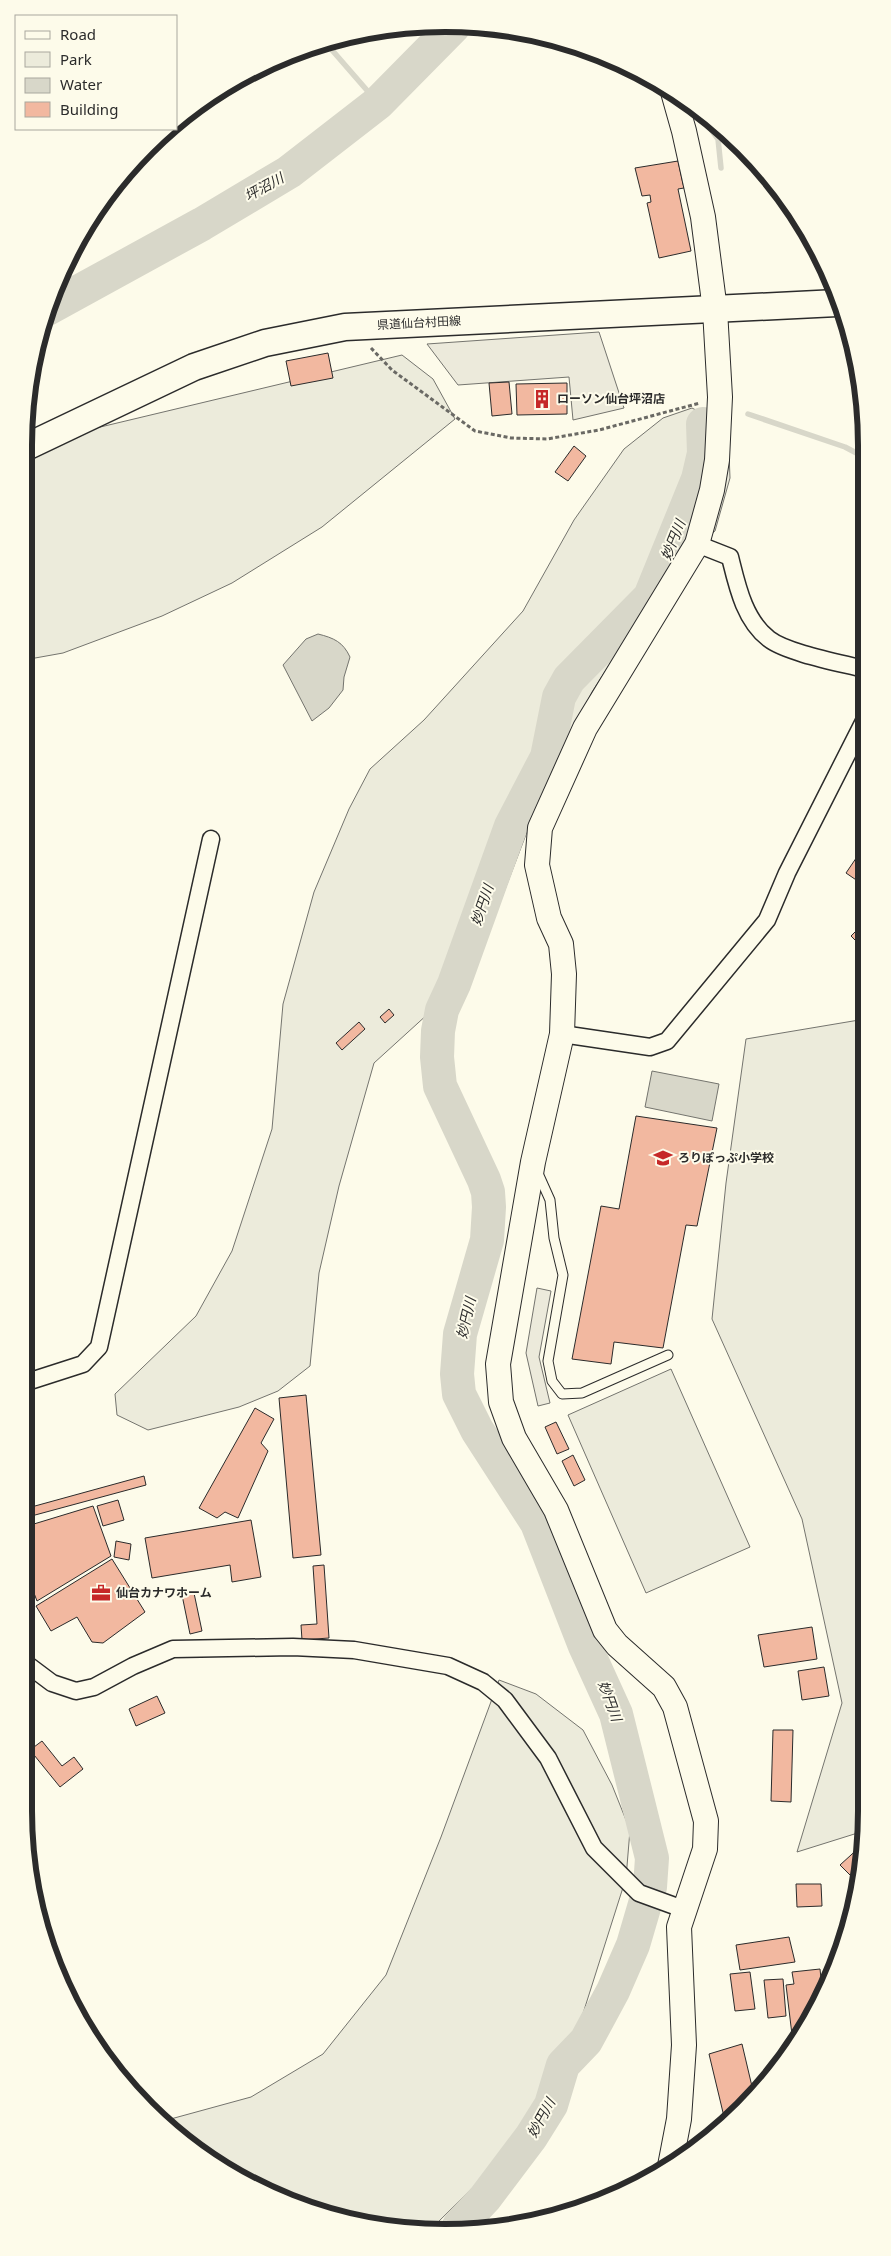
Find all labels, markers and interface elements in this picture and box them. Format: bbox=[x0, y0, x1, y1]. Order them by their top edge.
legend bbox=[15, 15, 178, 130]
text: Road bbox=[60, 24, 96, 44]
text: Park bbox=[60, 49, 92, 69]
text: Water bbox=[60, 74, 102, 94]
text: Building bbox=[60, 99, 118, 119]
water label: 坪沼川 bbox=[241, 167, 288, 205]
street label: 県道仙台村田線 bbox=[377, 312, 461, 333]
building icon: ローソン仙台坪沼店 bbox=[531, 388, 553, 410]
place label: ローソン仙台坪沼店 bbox=[557, 390, 665, 407]
water label: 妙円川 bbox=[656, 515, 690, 563]
water label: 妙円川 bbox=[466, 880, 498, 928]
school or university icon: ろりぽっぷ小学校 bbox=[652, 1147, 674, 1169]
place label: ろりぽっぷ小学校 bbox=[678, 1149, 774, 1166]
water label: 妙円川 bbox=[452, 1293, 480, 1340]
office icon: 仙台カナワホーム bbox=[90, 1582, 112, 1604]
place label: 仙台カナワホーム bbox=[116, 1584, 212, 1601]
water label: 妙円川 bbox=[594, 1678, 627, 1726]
water label: 妙円川 bbox=[522, 2093, 560, 2141]

